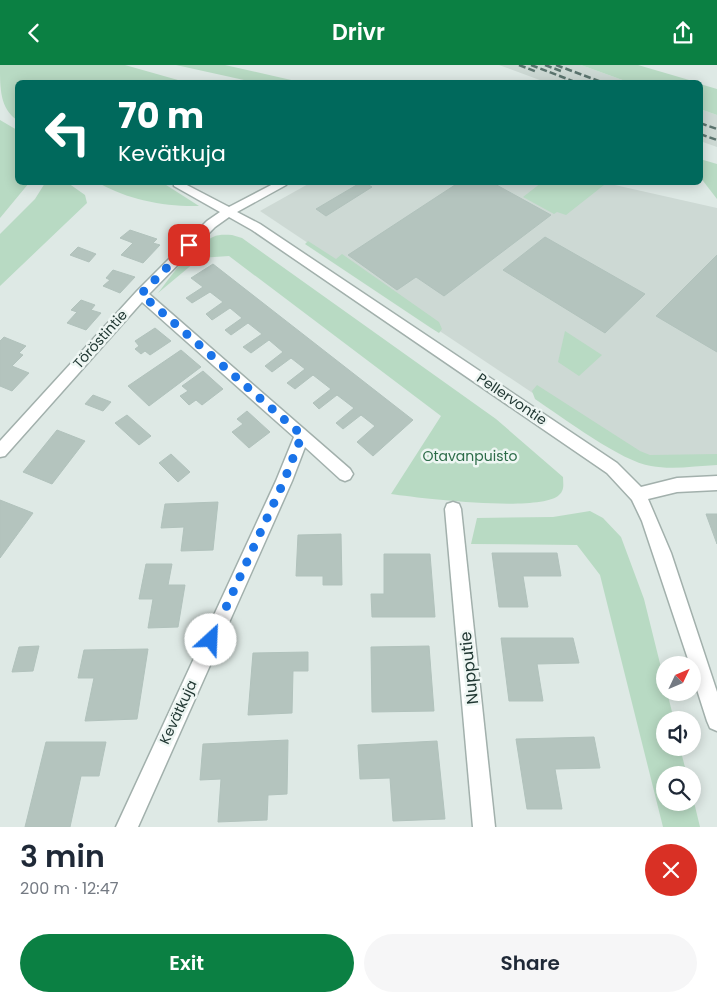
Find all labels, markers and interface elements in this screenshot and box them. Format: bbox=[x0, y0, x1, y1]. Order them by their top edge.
text: Drivr bbox=[332, 17, 385, 48]
icon: back bbox=[20, 19, 48, 47]
icon: share bbox=[669, 19, 697, 47]
text: 70 m bbox=[118, 91, 204, 140]
icon: left bbox=[35, 100, 100, 165]
text: Kevätkuja bbox=[118, 138, 226, 169]
pin bbox=[168, 224, 210, 266]
icon: arrive bbox=[175, 231, 203, 259]
street label: Töröstintie bbox=[68, 305, 132, 373]
street label: Pellervontie bbox=[473, 368, 551, 430]
park label: Otavanpuisto bbox=[422, 446, 518, 466]
position arrow bbox=[184, 613, 236, 665]
street label: Nupputie bbox=[454, 630, 484, 706]
north arrow bbox=[656, 656, 701, 701]
map controls bbox=[656, 656, 701, 811]
street label: Kevätkuja bbox=[154, 677, 202, 747]
button: sound bbox=[656, 711, 701, 756]
button: search bbox=[656, 766, 701, 811]
text: 3 min bbox=[20, 835, 105, 878]
button: close bbox=[645, 844, 697, 896]
text: 200 m · 12:47 bbox=[20, 877, 119, 900]
button: Exit bbox=[20, 934, 354, 992]
button: Share bbox=[364, 934, 697, 992]

